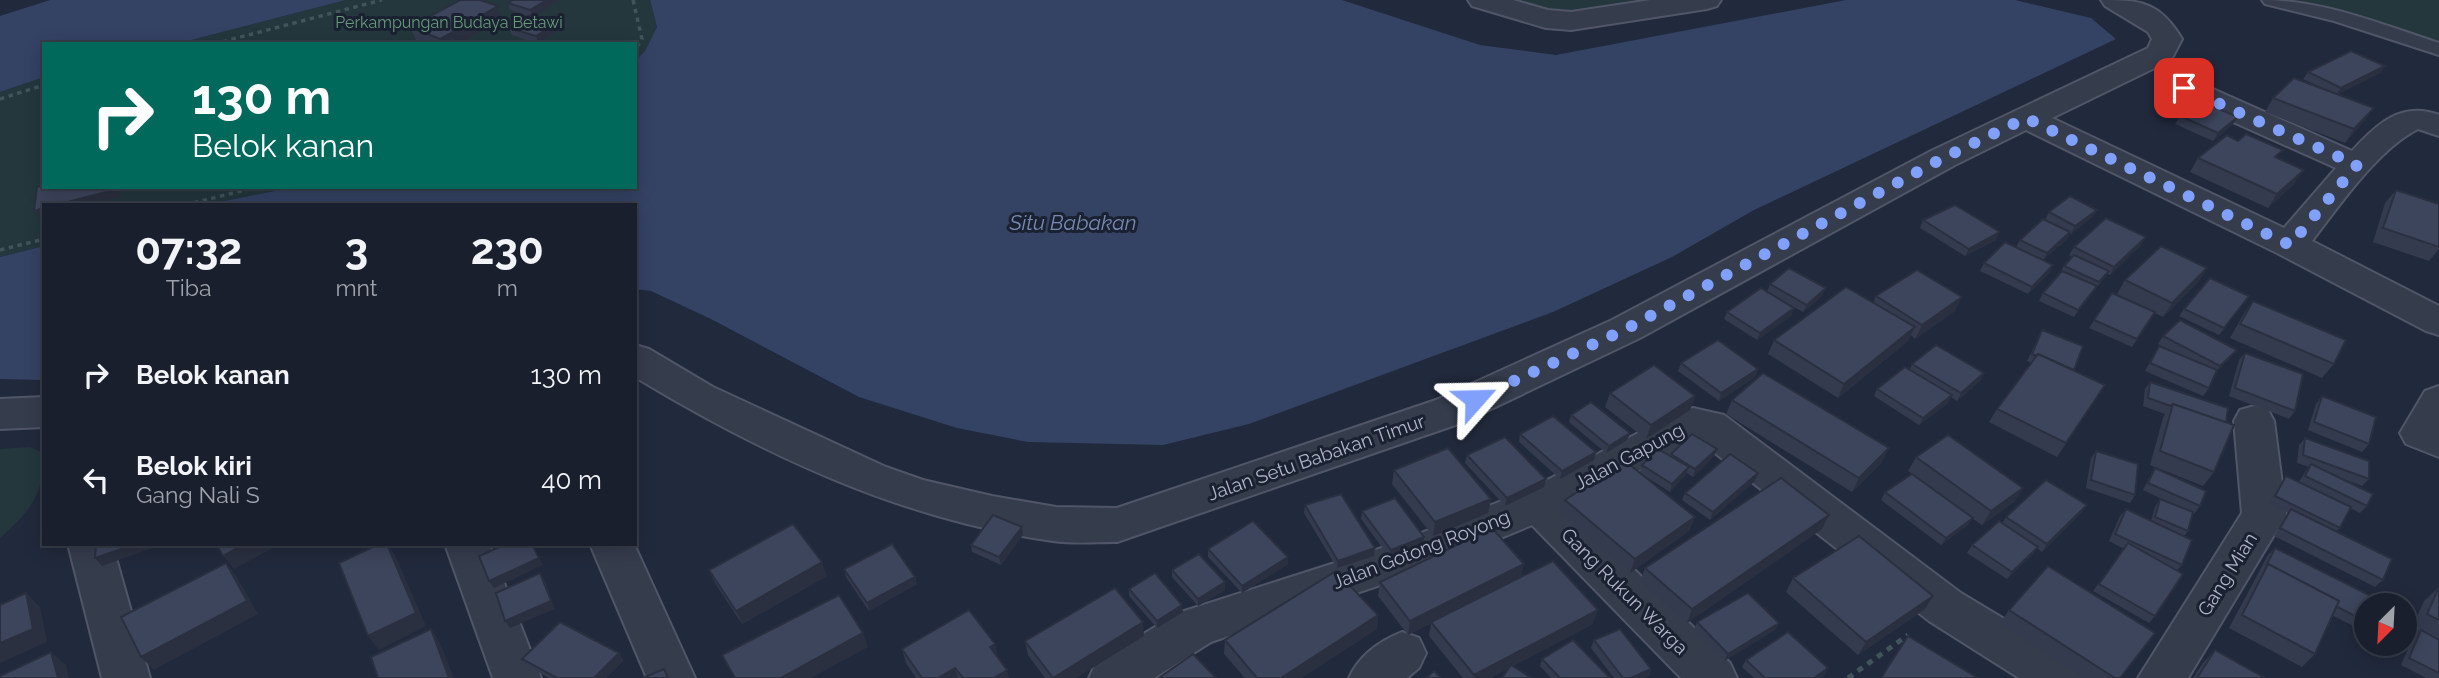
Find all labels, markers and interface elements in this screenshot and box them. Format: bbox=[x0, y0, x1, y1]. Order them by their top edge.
park label: Perkampungan Budaya Betawi bbox=[335, 13, 563, 32]
pin bbox=[2154, 58, 2214, 118]
text: 130 m bbox=[192, 68, 331, 125]
icon: arrive bbox=[2165, 69, 2203, 107]
icon: right bbox=[77, 70, 168, 161]
text: Belok kanan bbox=[192, 127, 374, 164]
water label: Situ Babakan bbox=[1008, 210, 1137, 235]
text: 07:32 bbox=[135, 225, 242, 274]
text: 3 bbox=[345, 225, 368, 274]
text: 230 bbox=[471, 225, 544, 274]
text: Tiba bbox=[166, 274, 212, 301]
text: mnt bbox=[335, 274, 378, 301]
text: m bbox=[497, 274, 518, 301]
icon: right bbox=[77, 356, 115, 394]
text: Belok kanan bbox=[136, 360, 290, 390]
text: 130 m bbox=[531, 360, 602, 390]
position arrow bbox=[1438, 362, 1512, 436]
street label: Jalan Setu Babakan Timur bbox=[1205, 409, 1428, 504]
street label: Jalan Gapung bbox=[1571, 418, 1687, 494]
text: Belok kiri bbox=[136, 451, 252, 481]
icon: left bbox=[77, 461, 115, 499]
text: 40 m bbox=[541, 465, 602, 495]
text: Gang Nali S bbox=[136, 481, 260, 508]
street label: Jalan Gotong Royong bbox=[1329, 505, 1513, 593]
street label: Gang Rukun Warga bbox=[1557, 523, 1693, 659]
street label: Gang Mian bbox=[2193, 528, 2261, 620]
north arrow bbox=[2354, 593, 2417, 656]
map controls bbox=[2354, 593, 2417, 656]

